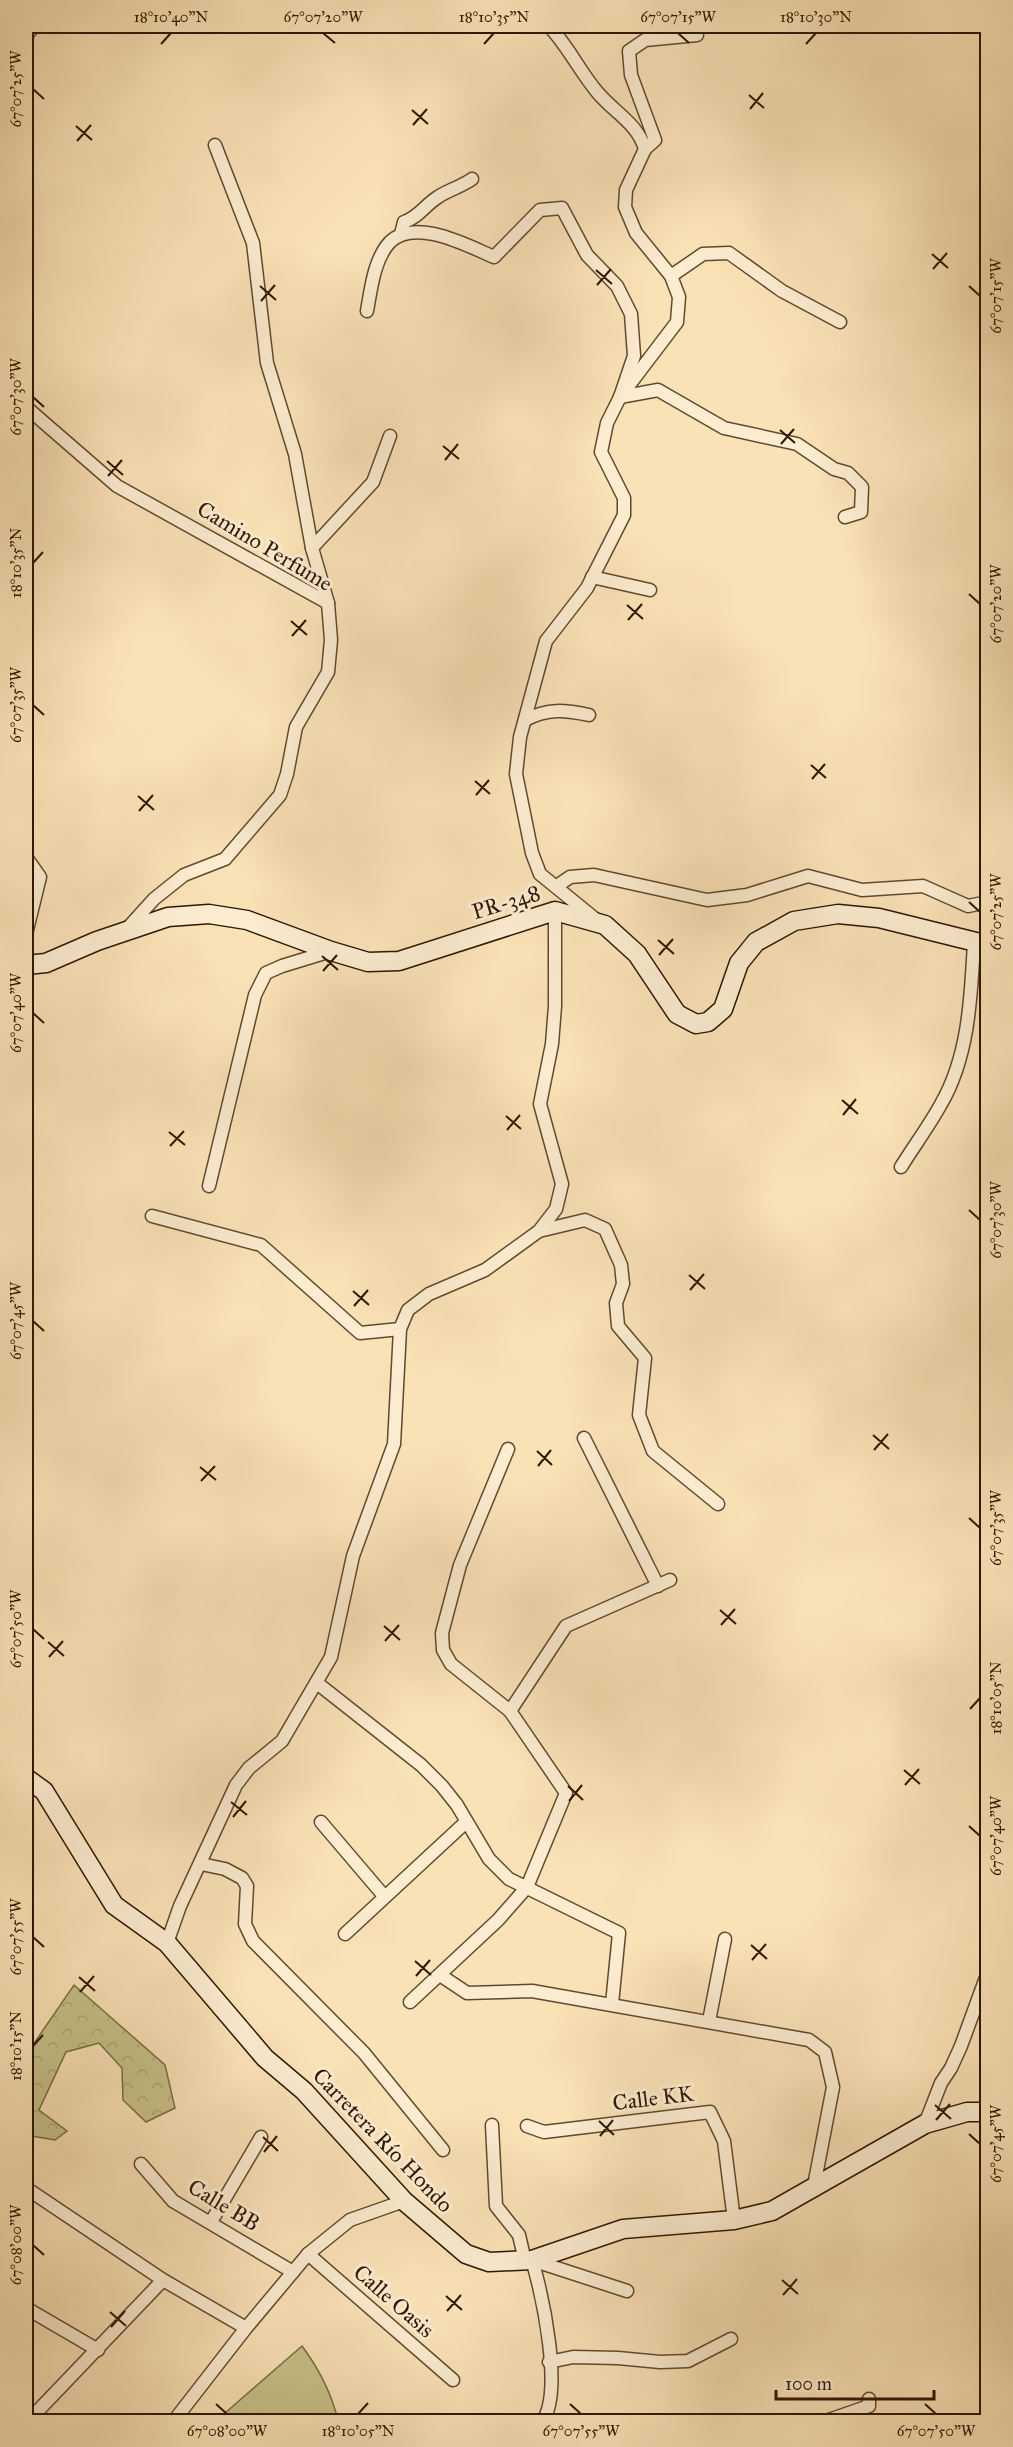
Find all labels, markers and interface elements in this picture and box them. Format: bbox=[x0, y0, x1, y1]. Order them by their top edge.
text: 18°10'40"N bbox=[134, 8, 209, 26]
text: 67°07'20"W bbox=[284, 8, 363, 26]
text: 18°10'35"N bbox=[459, 8, 529, 26]
text: 67°07'15"W bbox=[640, 8, 717, 26]
text: 18°10'30"N bbox=[780, 8, 852, 26]
text: 67°07'25"W bbox=[7, 50, 25, 128]
text: 67°07'15"W bbox=[987, 257, 1005, 334]
text: 67°07'30"W bbox=[7, 357, 25, 436]
street label: Camino Perfume bbox=[193, 495, 337, 597]
text: 18°10'35"N bbox=[7, 528, 25, 598]
text: 67°07'20"W bbox=[987, 564, 1005, 643]
text: 67°07'35"W bbox=[7, 666, 25, 743]
text: 67°07'25"W bbox=[987, 873, 1005, 951]
street label: PR-348 bbox=[469, 879, 543, 925]
text: 67°07'40"W bbox=[7, 972, 25, 1053]
text: 67°07'30"W bbox=[987, 1180, 1005, 1259]
text: 67°07'45"W bbox=[7, 1281, 25, 1360]
text: 67°07'35"W bbox=[987, 1489, 1005, 1566]
text: 67°07'50"W bbox=[7, 1589, 25, 1668]
text: 18°10'05"N bbox=[987, 1661, 1005, 1735]
text: 67°07'40"W bbox=[987, 1795, 1005, 1876]
text: 67°07'55"W bbox=[7, 1898, 25, 1975]
text: 18°10'15"N bbox=[7, 2011, 25, 2081]
street label: Carretera Río Hondo bbox=[307, 2062, 459, 2218]
street label: Calle KK bbox=[611, 2079, 696, 2116]
text: 67°07'45"W bbox=[987, 2104, 1005, 2183]
street label: Calle BB bbox=[183, 2173, 265, 2237]
text: 67°08'00"W bbox=[7, 2204, 25, 2285]
street label: Calle Oasis bbox=[348, 2259, 440, 2343]
scale bar bbox=[776, 2363, 934, 2401]
text: 100 m bbox=[785, 2373, 832, 2395]
text: 67°08'00"W bbox=[187, 2422, 268, 2440]
text: 18°10'05"N bbox=[321, 2422, 395, 2440]
text: 67°07'55"W bbox=[543, 2422, 620, 2440]
text: 67°07'50"W bbox=[897, 2422, 976, 2440]

